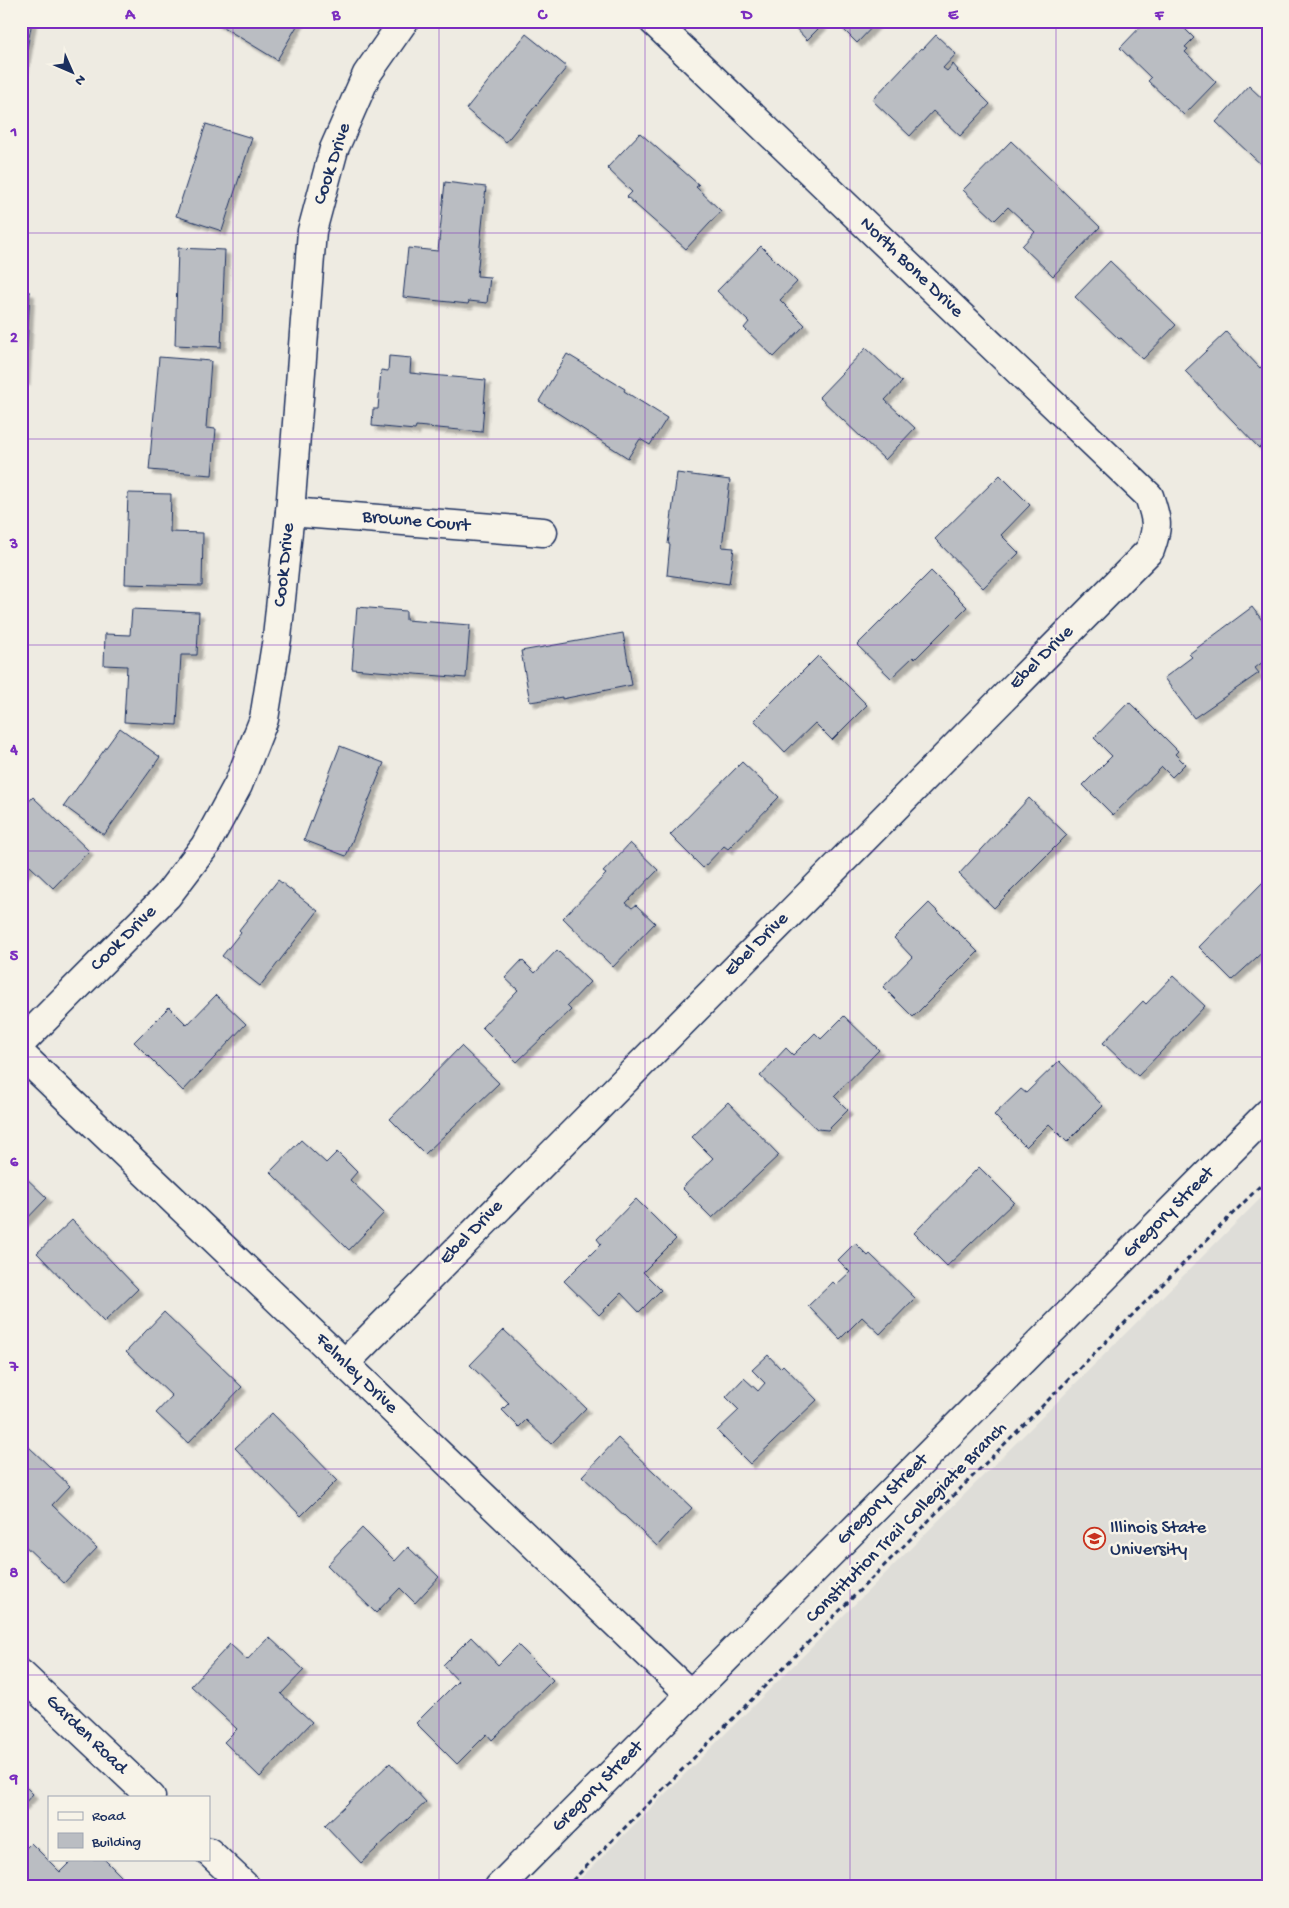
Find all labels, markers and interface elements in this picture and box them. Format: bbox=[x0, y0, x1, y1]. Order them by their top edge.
text: A bbox=[124, 7, 136, 26]
text: B bbox=[331, 7, 341, 26]
text: C bbox=[537, 7, 548, 26]
text: D bbox=[740, 7, 753, 26]
text: E bbox=[948, 7, 959, 26]
text: F bbox=[1154, 7, 1165, 26]
north arrow bbox=[48, 48, 98, 98]
text: N bbox=[70, 70, 89, 89]
street label: Cook Drive bbox=[309, 120, 357, 208]
text: 1 bbox=[10, 124, 17, 143]
street label: North Bone Drive bbox=[854, 213, 968, 324]
text: 2 bbox=[10, 330, 18, 349]
street label: Browne Court bbox=[360, 506, 473, 538]
street label: Cook Drive bbox=[269, 522, 301, 608]
text: 3 bbox=[9, 536, 18, 555]
street label: Ebel Drive bbox=[1005, 621, 1079, 695]
text: 4 bbox=[9, 742, 18, 761]
street label: Cook Drive bbox=[86, 901, 162, 977]
street label: Ebel Drive bbox=[720, 908, 794, 982]
text: 5 bbox=[10, 948, 19, 967]
text: 6 bbox=[10, 1154, 19, 1173]
street label: Gregory Street bbox=[1118, 1161, 1221, 1264]
street label: Ebel Drive bbox=[435, 1195, 509, 1270]
street label: Felmley Drive bbox=[309, 1328, 402, 1419]
text: 7 bbox=[9, 1359, 19, 1378]
street label: Constitution Trail Collegiate Branch bbox=[801, 1417, 1013, 1629]
street label: Gregory Street bbox=[832, 1448, 935, 1551]
place label: Illinois State University bbox=[1110, 1517, 1206, 1562]
school or university icon: Illinois State University bbox=[1082, 1527, 1106, 1551]
text: 8 bbox=[10, 1565, 19, 1584]
street label: Garden Road bbox=[40, 1690, 133, 1781]
street label: Gregory Street bbox=[547, 1735, 650, 1838]
text: 9 bbox=[9, 1771, 18, 1790]
legend bbox=[48, 1796, 210, 1860]
text: Road bbox=[92, 1808, 126, 1826]
text: Building bbox=[91, 1834, 141, 1852]

